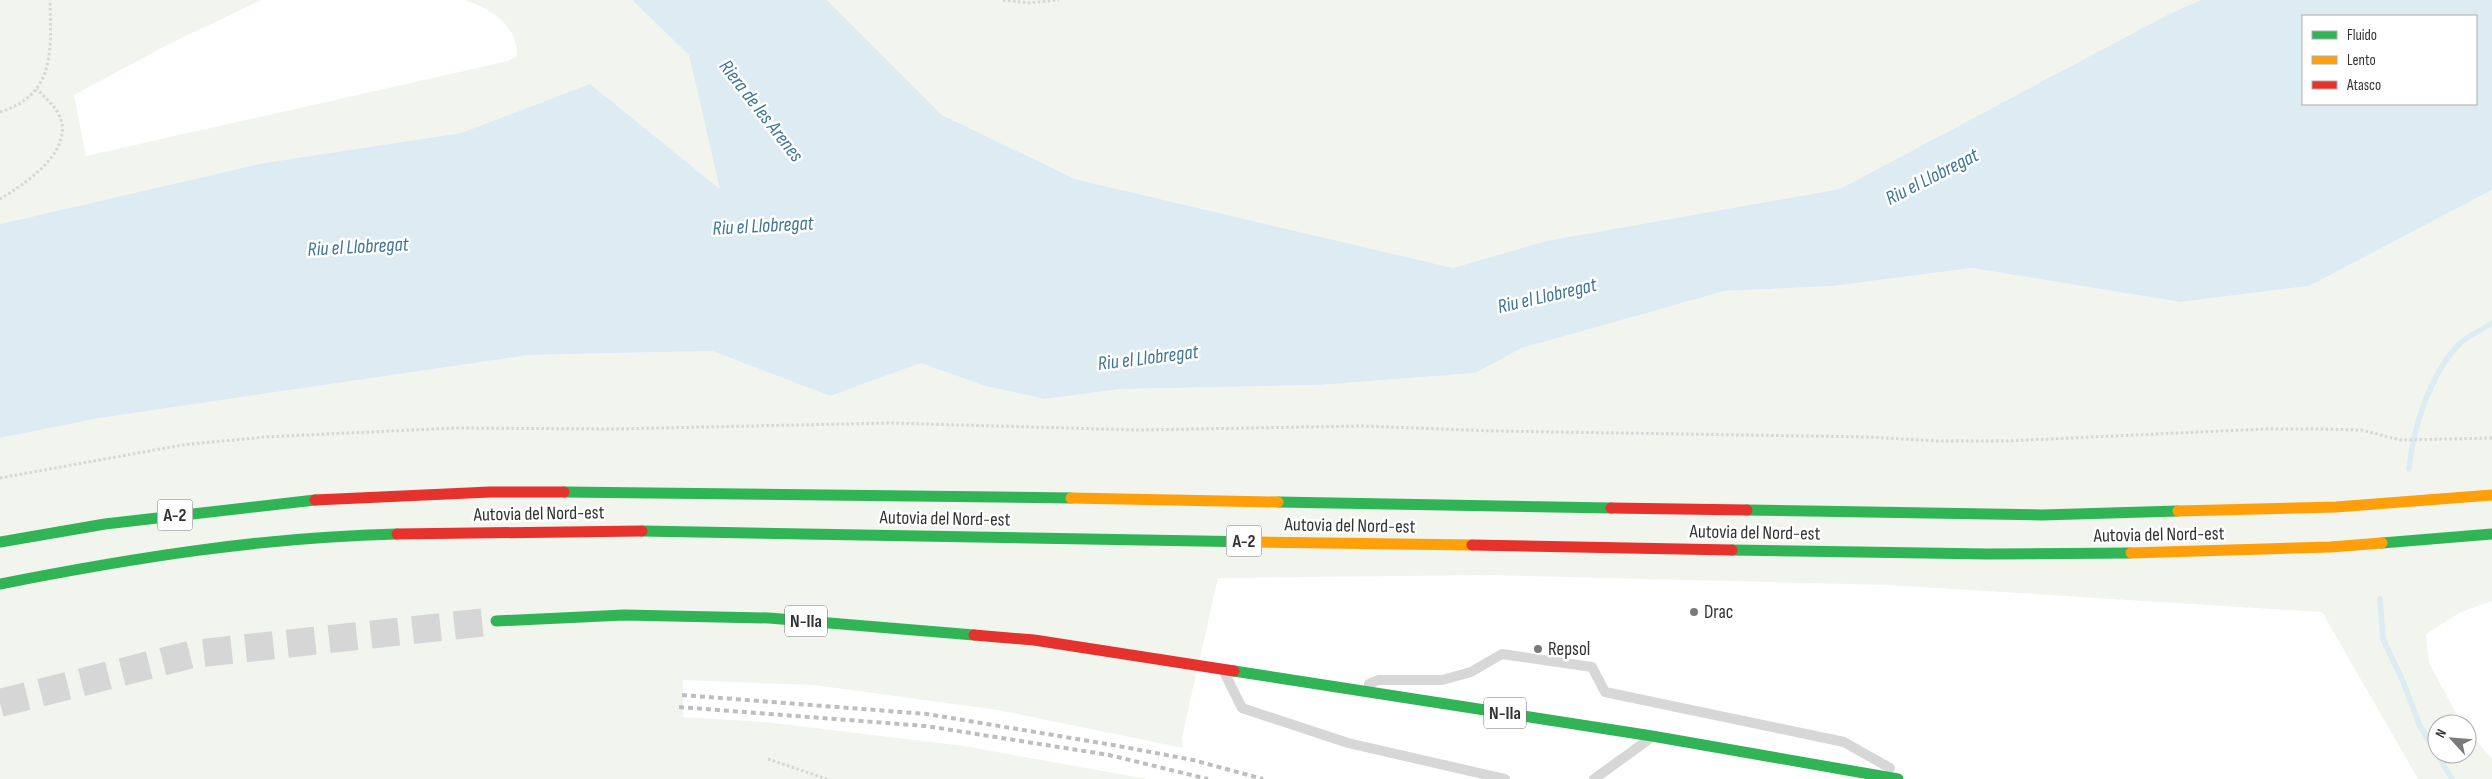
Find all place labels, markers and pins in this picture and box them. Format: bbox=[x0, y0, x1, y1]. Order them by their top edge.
place label: Drac bbox=[1704, 601, 1733, 624]
marker: Drac bbox=[1688, 606, 1700, 618]
place label: Repsol bbox=[1548, 638, 1590, 661]
marker: Repsol bbox=[1532, 643, 1544, 655]

